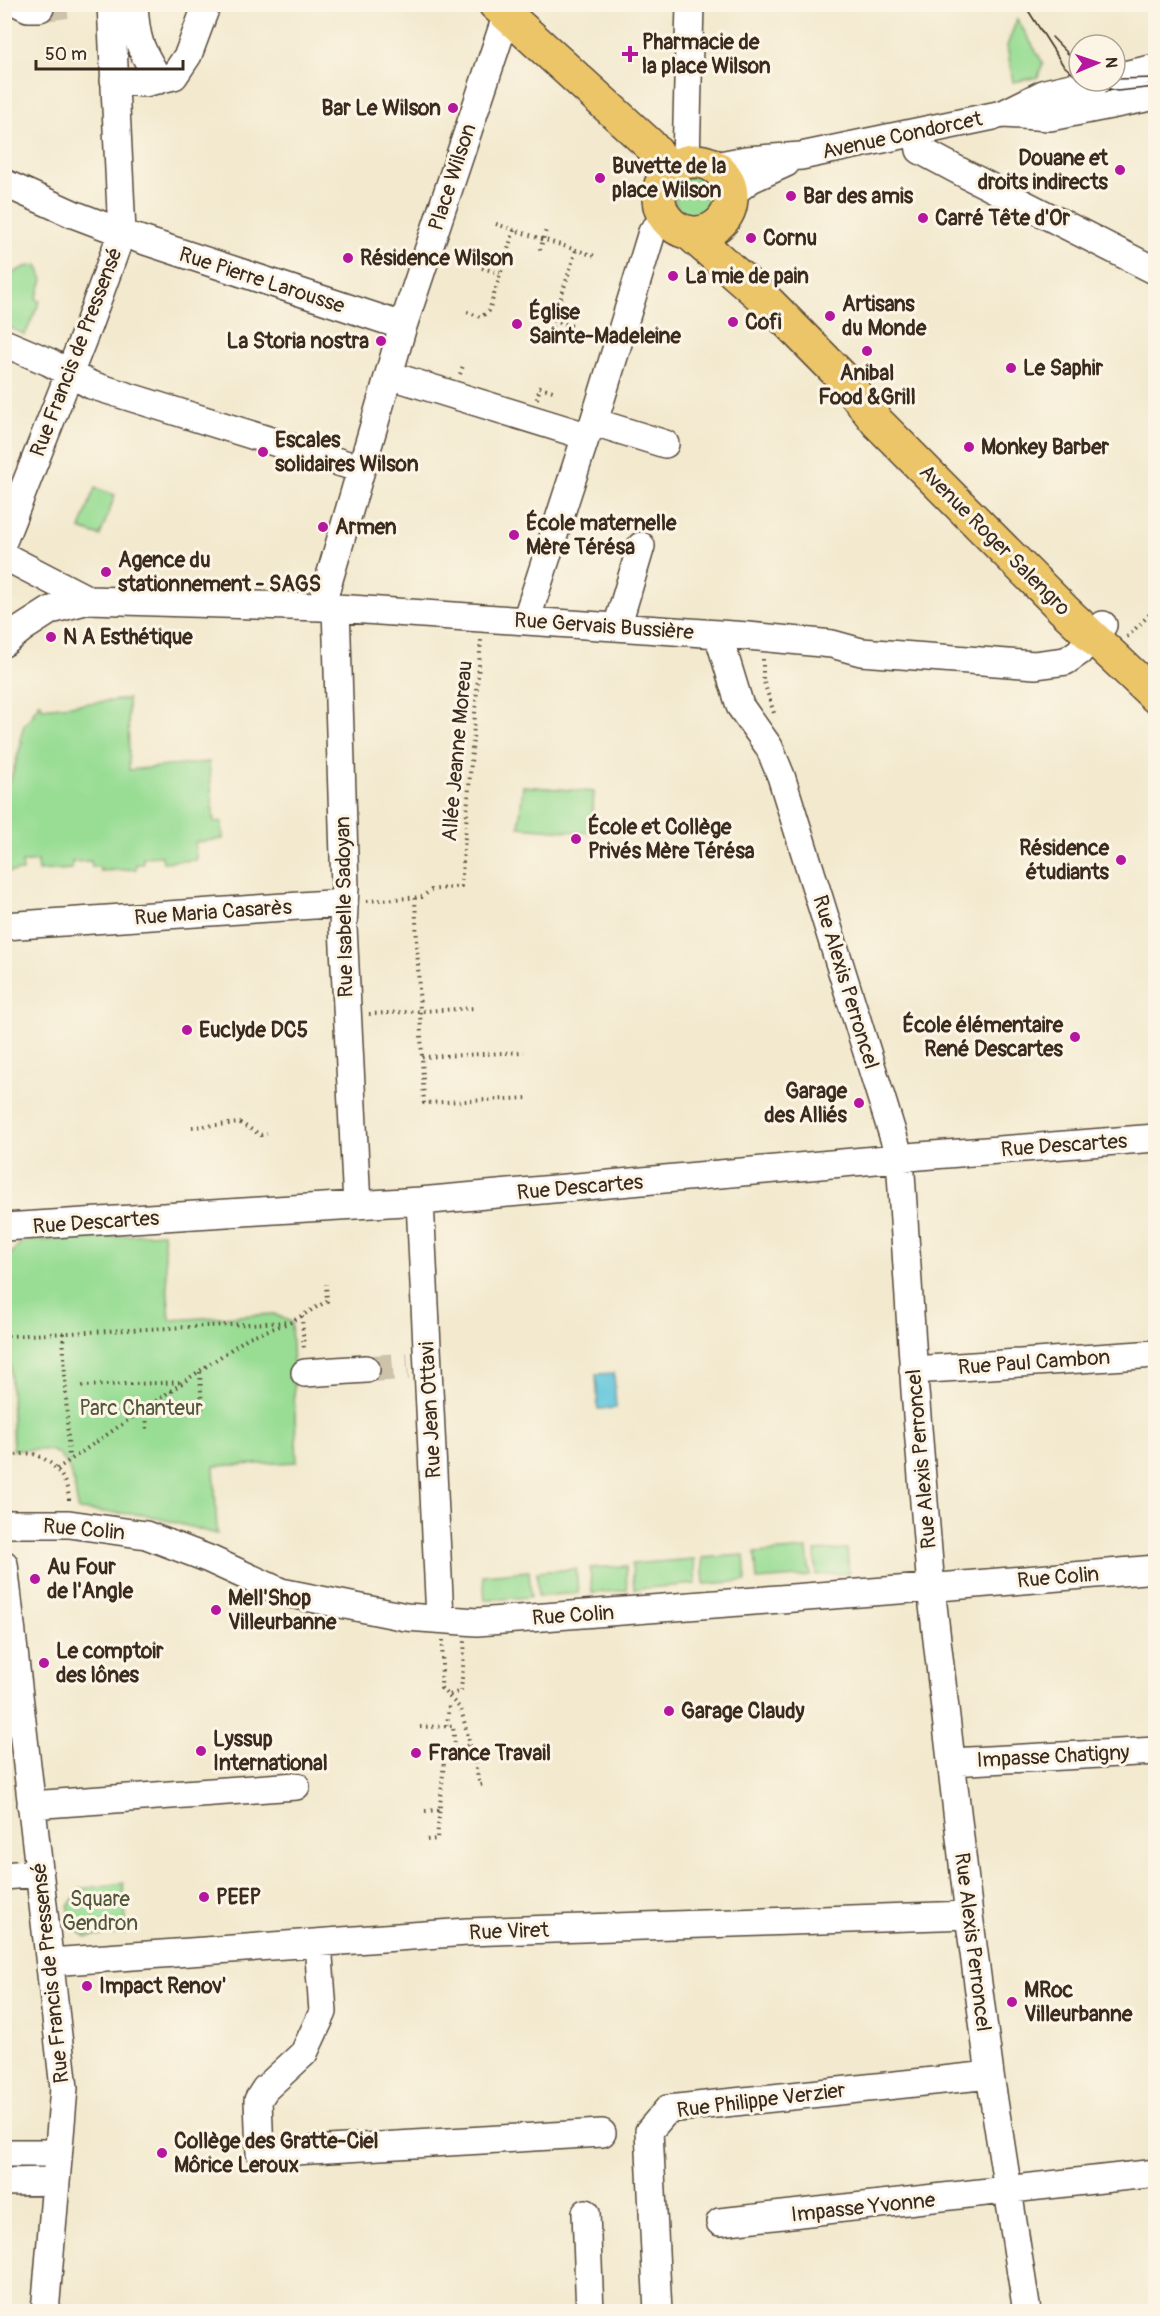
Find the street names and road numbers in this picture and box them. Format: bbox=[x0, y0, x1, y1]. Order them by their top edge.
street label: Avenue Condorcet bbox=[820, 105, 985, 166]
street label: Place Wilson bbox=[422, 120, 482, 234]
street label: Rue Pierre Larousse bbox=[176, 241, 349, 320]
street label: Rue Francis de Pressensé bbox=[24, 244, 129, 461]
street label: Avenue Roger Salengro bbox=[913, 459, 1076, 622]
street label: Rue Gervais Bussière bbox=[513, 607, 695, 646]
street label: Allée Jeanne Moreau bbox=[436, 659, 479, 843]
street label: Rue Isabelle Sadoyan bbox=[329, 816, 360, 998]
street label: Rue Alexis Perroncel bbox=[806, 892, 885, 1072]
street label: Rue Maria Casarès bbox=[133, 893, 293, 931]
street label: Rue Descartes bbox=[1000, 1128, 1129, 1163]
street label: Rue Descartes bbox=[516, 1168, 645, 1206]
street label: Rue Descartes bbox=[32, 1205, 161, 1240]
street label: Rue Jean Ottavi bbox=[413, 1341, 448, 1479]
street label: Rue Paul Cambon bbox=[957, 1344, 1111, 1381]
street label: Rue Alexis Perroncel bbox=[900, 1368, 943, 1550]
street label: Rue Colin bbox=[42, 1512, 126, 1547]
street label: Rue Colin bbox=[1016, 1560, 1100, 1595]
street label: Rue Colin bbox=[531, 1599, 615, 1632]
street label: Impasse Chatigny bbox=[976, 1739, 1130, 1774]
street label: Rue Alexis Perroncel bbox=[948, 1851, 997, 2033]
street label: Rue Francis de Pressensé bbox=[25, 1861, 76, 2085]
street label: Rue Viret bbox=[469, 1917, 550, 1946]
street label: Rue Philippe Verzier bbox=[675, 2077, 847, 2124]
street label: Impasse Yvonne bbox=[790, 2186, 937, 2228]

